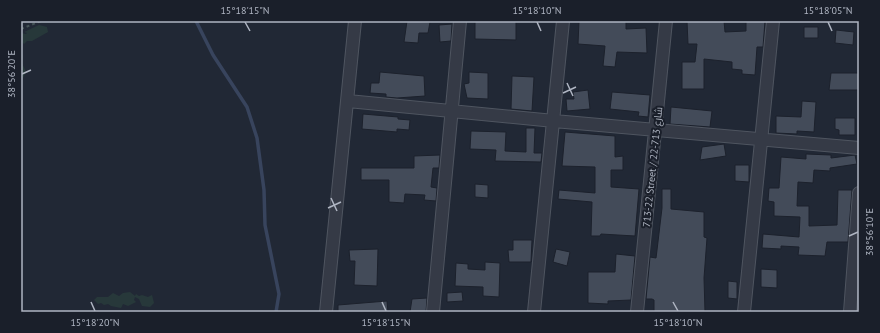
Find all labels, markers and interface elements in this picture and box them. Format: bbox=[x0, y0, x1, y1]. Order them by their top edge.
text: 15°18'15"N bbox=[220, 4, 270, 17]
text: 15°18'10"N bbox=[512, 4, 562, 17]
text: 15°18'05"N bbox=[803, 4, 853, 17]
text: 38°56'20"E bbox=[5, 50, 18, 98]
street label: 713-22 Street / شارع 713-22 bbox=[640, 106, 665, 228]
text: 38°56'10"E bbox=[863, 208, 876, 256]
text: 15°18'20"N bbox=[70, 316, 120, 329]
text: 15°18'15"N bbox=[361, 316, 411, 329]
text: 15°18'10"N bbox=[653, 316, 703, 329]

